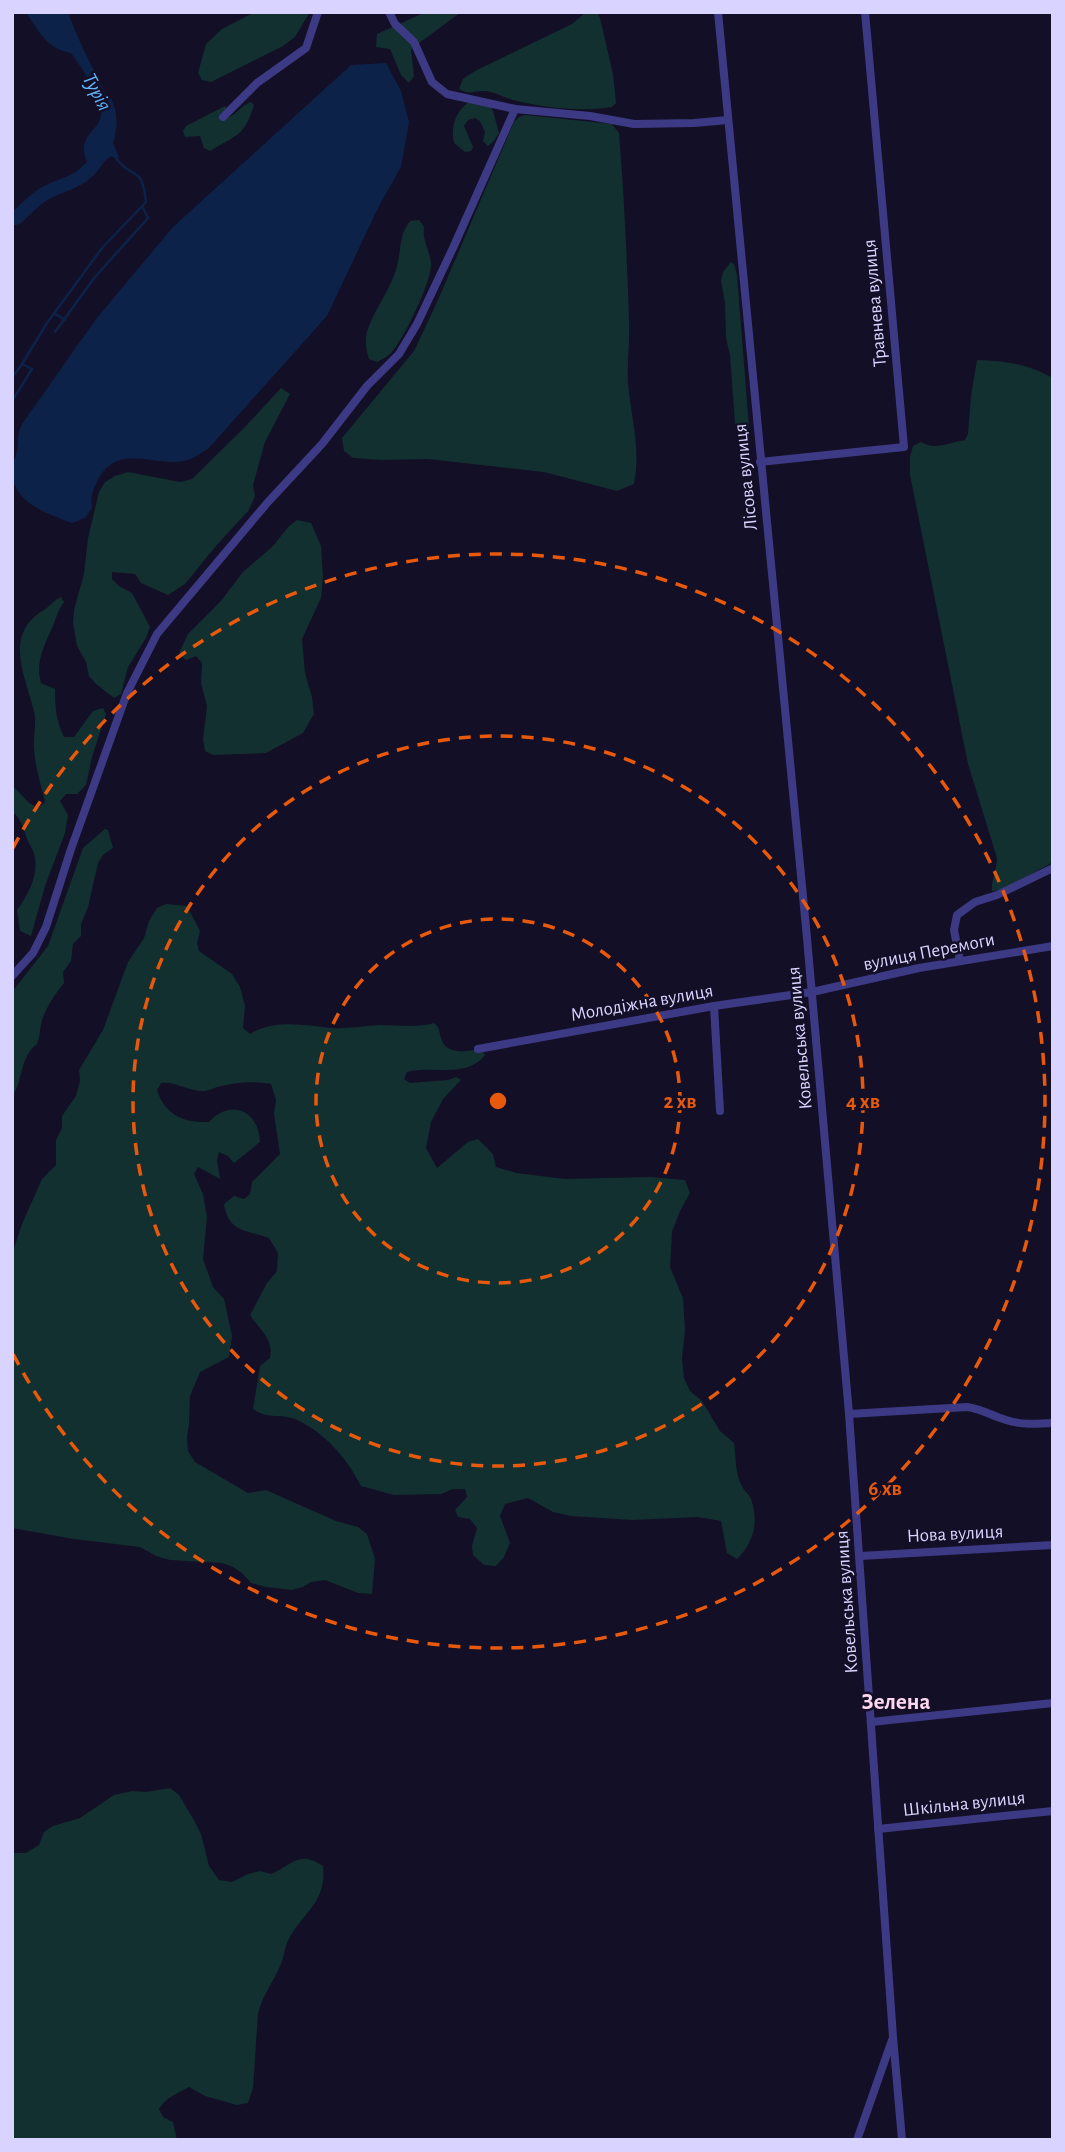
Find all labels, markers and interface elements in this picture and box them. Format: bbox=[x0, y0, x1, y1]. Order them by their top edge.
water label: Турія bbox=[78, 70, 115, 115]
street label: Травнева вулиця bbox=[860, 238, 890, 368]
street label: Лісова вулиця bbox=[731, 423, 761, 531]
street label: вулиця Перемоги bbox=[862, 930, 996, 974]
street label: Ковельська вулиця bbox=[784, 966, 816, 1110]
street label: Молодіжна вулиця bbox=[569, 981, 715, 1025]
centre of rings bbox=[486, 1089, 510, 1113]
text: 2 хв bbox=[663, 1091, 697, 1112]
text: 4 хв bbox=[846, 1091, 880, 1112]
text: 6 хв bbox=[868, 1478, 902, 1499]
street label: Нова вулиця bbox=[906, 1522, 1004, 1546]
street label: Ковельська вулиця bbox=[833, 1530, 861, 1674]
district label: Зелена bbox=[862, 1691, 931, 1714]
street label: Шкільна вулиця bbox=[902, 1788, 1026, 1820]

